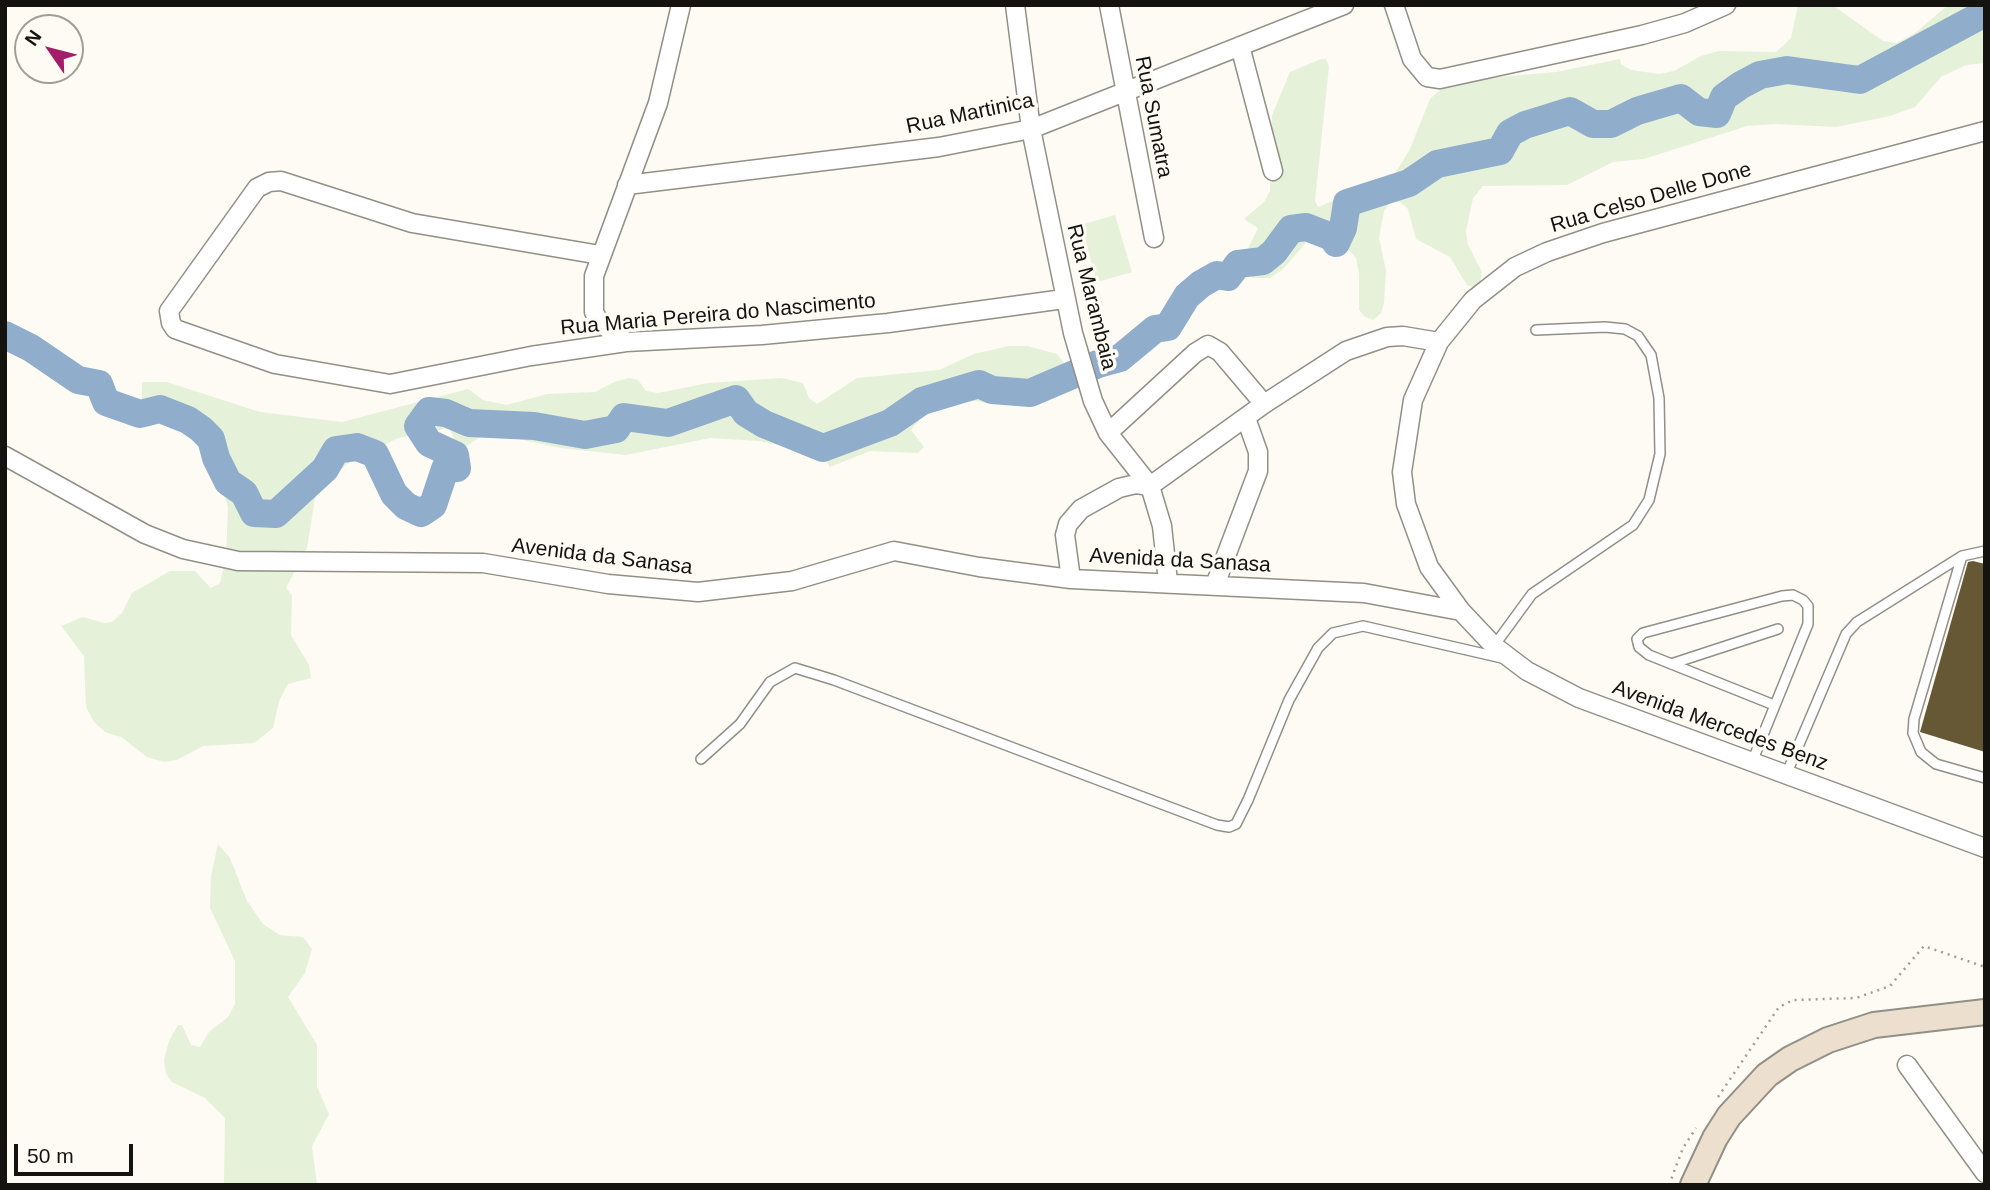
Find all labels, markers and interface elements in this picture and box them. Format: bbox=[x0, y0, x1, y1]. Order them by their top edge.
north arrow bbox=[14, 14, 84, 84]
text: N bbox=[20, 26, 46, 49]
street label: Rua Sumatra bbox=[1129, 54, 1177, 180]
street label: Rua Martinica bbox=[904, 88, 1036, 140]
street label: Rua Celso Delle Done bbox=[1548, 157, 1754, 239]
street label: Rua Marambaia bbox=[1061, 221, 1121, 373]
street label: Rua Maria Pereira do Nascimento bbox=[559, 289, 877, 341]
street label: Avenida da Sanasa bbox=[510, 533, 694, 581]
street label: Avenida da Sanasa bbox=[1089, 544, 1271, 578]
street label: Avenida Mercedes Benz bbox=[1609, 675, 1831, 777]
scale bar bbox=[18, 1130, 136, 1174]
text: 50 m bbox=[27, 1144, 74, 1167]

